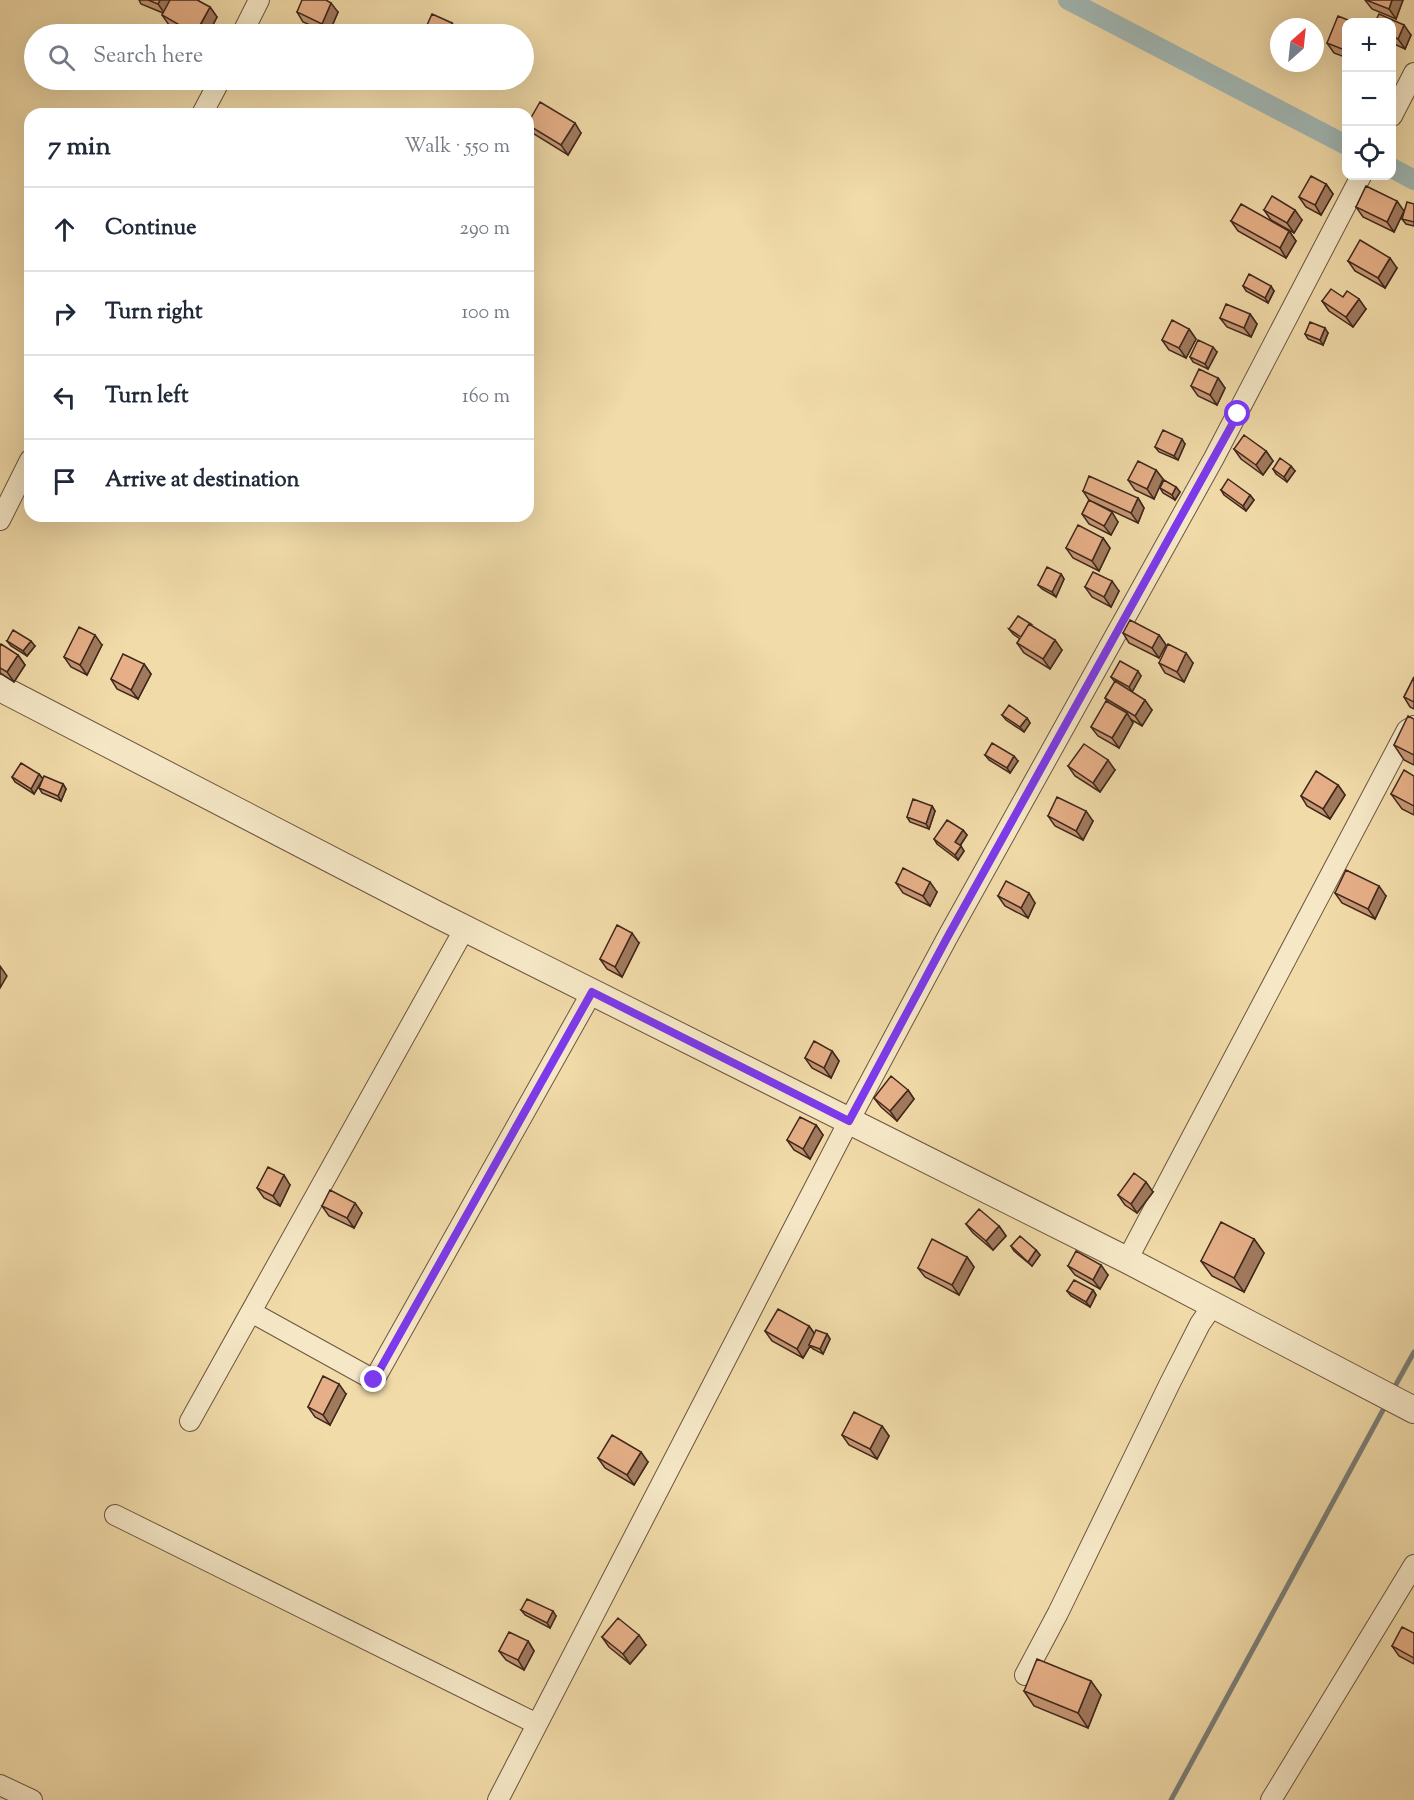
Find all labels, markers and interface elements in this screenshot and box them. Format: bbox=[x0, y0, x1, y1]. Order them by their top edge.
north arrow bbox=[1270, 18, 1324, 72]
map controls bbox=[1342, 18, 1396, 180]
button: + bbox=[1342, 18, 1396, 72]
search box bbox=[24, 24, 534, 90]
icon: search bbox=[45, 41, 78, 74]
text: Search here bbox=[93, 41, 203, 73]
button: − bbox=[1342, 72, 1396, 126]
button: locate bbox=[1342, 126, 1396, 180]
text: 7 min bbox=[48, 129, 111, 166]
text: Walk · 550 m bbox=[404, 133, 510, 162]
icon: ahead bbox=[48, 213, 81, 246]
text: Continue bbox=[105, 213, 196, 245]
text: 290 m bbox=[460, 215, 510, 244]
icon: right bbox=[48, 297, 81, 330]
text: Turn right bbox=[105, 297, 202, 329]
text: 100 m bbox=[461, 299, 510, 328]
icon: left bbox=[48, 381, 81, 414]
text: Turn left bbox=[105, 381, 188, 413]
text: 160 m bbox=[462, 383, 510, 412]
route start bbox=[1224, 400, 1250, 426]
icon: arrive bbox=[48, 465, 81, 498]
text: Arrive at destination bbox=[105, 465, 300, 497]
route end bbox=[360, 1366, 386, 1392]

